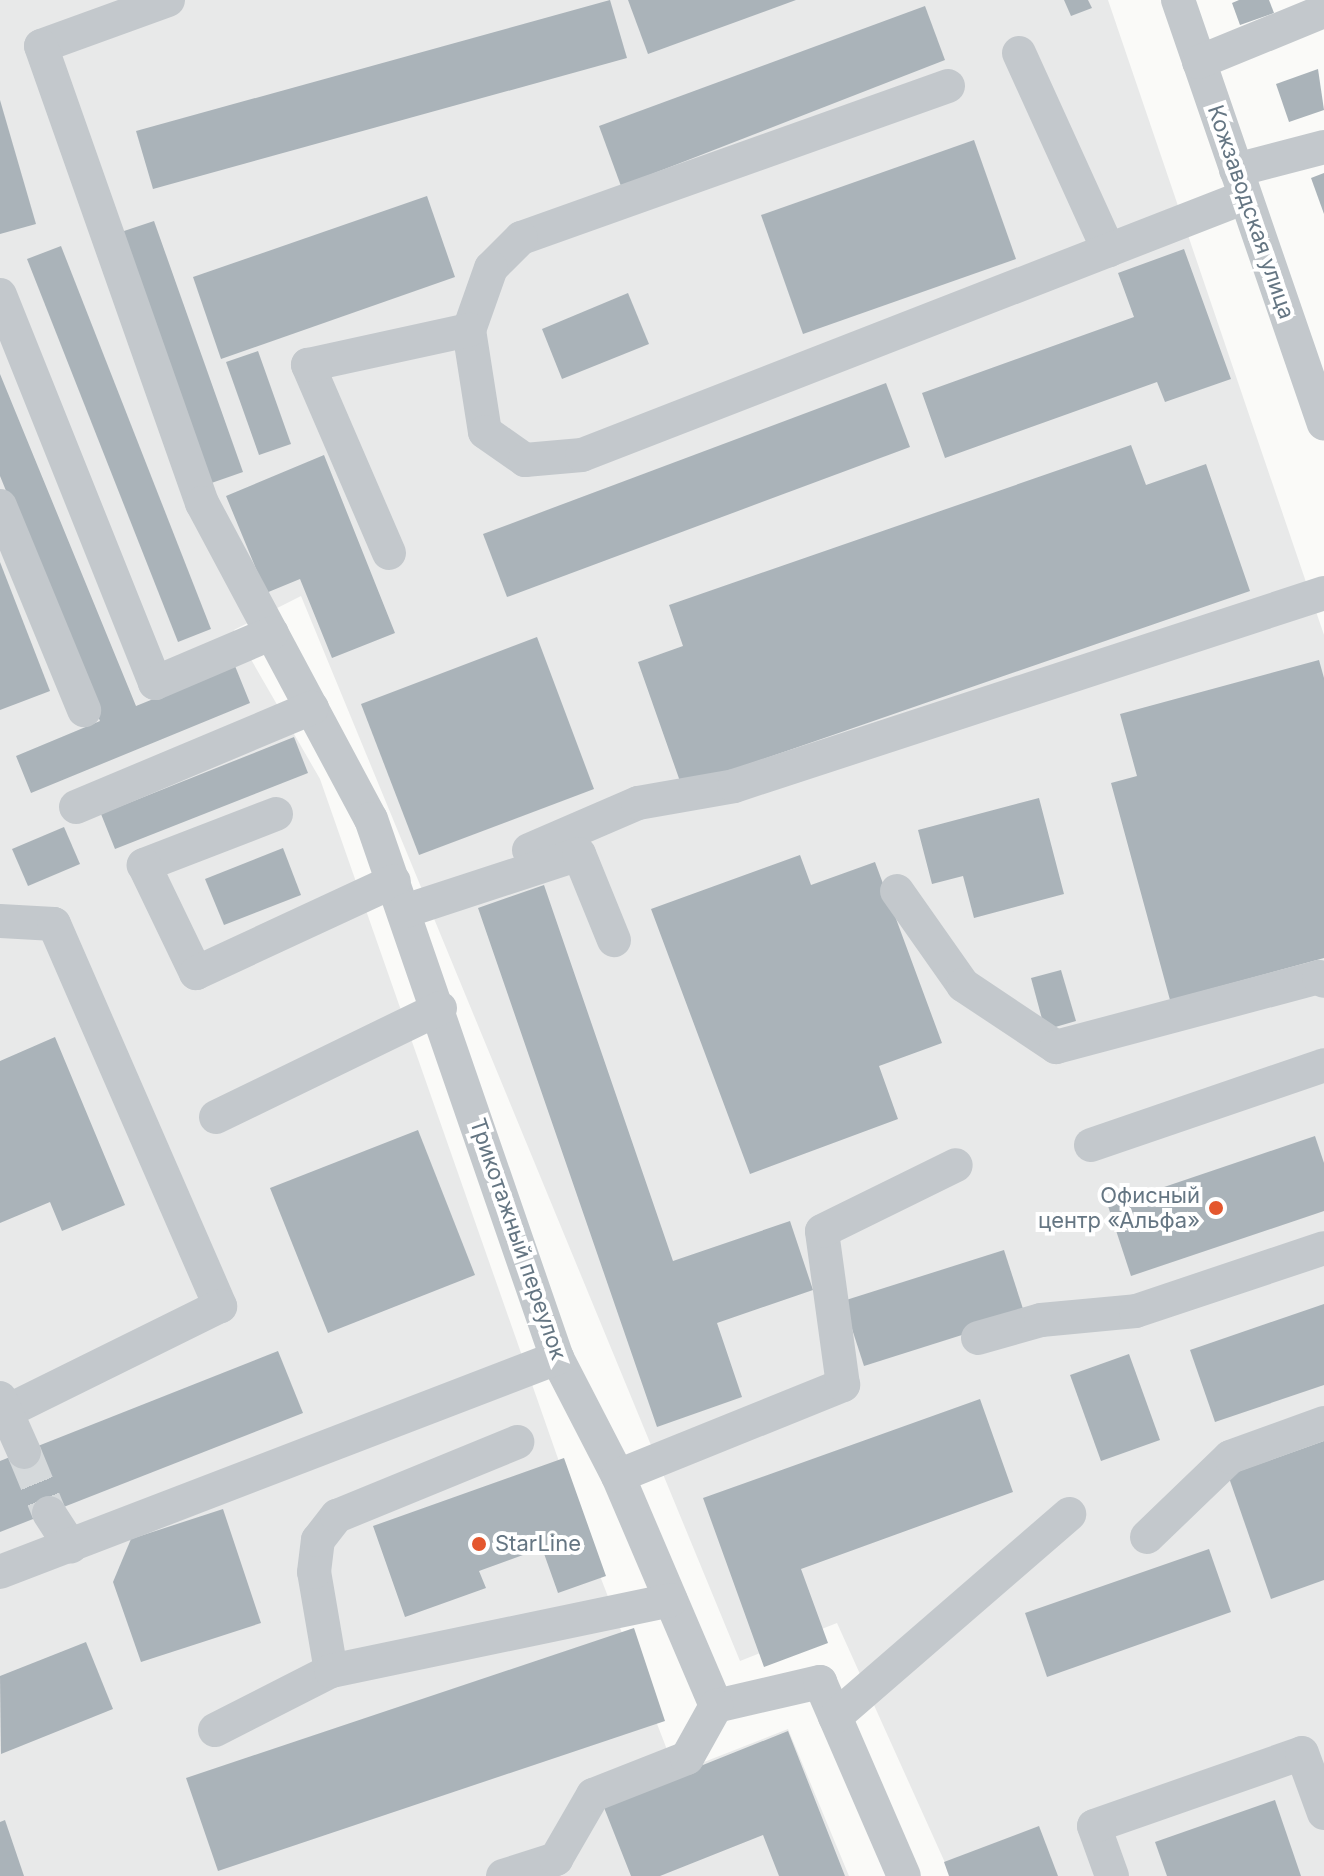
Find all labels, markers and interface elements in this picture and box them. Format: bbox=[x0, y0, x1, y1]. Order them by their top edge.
street label: Кожзаводская улица bbox=[1202, 102, 1300, 322]
street label: Трикотажный переулок bbox=[464, 1115, 572, 1363]
place label: Офисный центр «Альфа» bbox=[1038, 1182, 1200, 1234]
marker: Офисный центр «Альфа» bbox=[1207, 1199, 1225, 1217]
place label: StarLine bbox=[495, 1531, 581, 1557]
marker: StarLine bbox=[470, 1535, 488, 1553]

